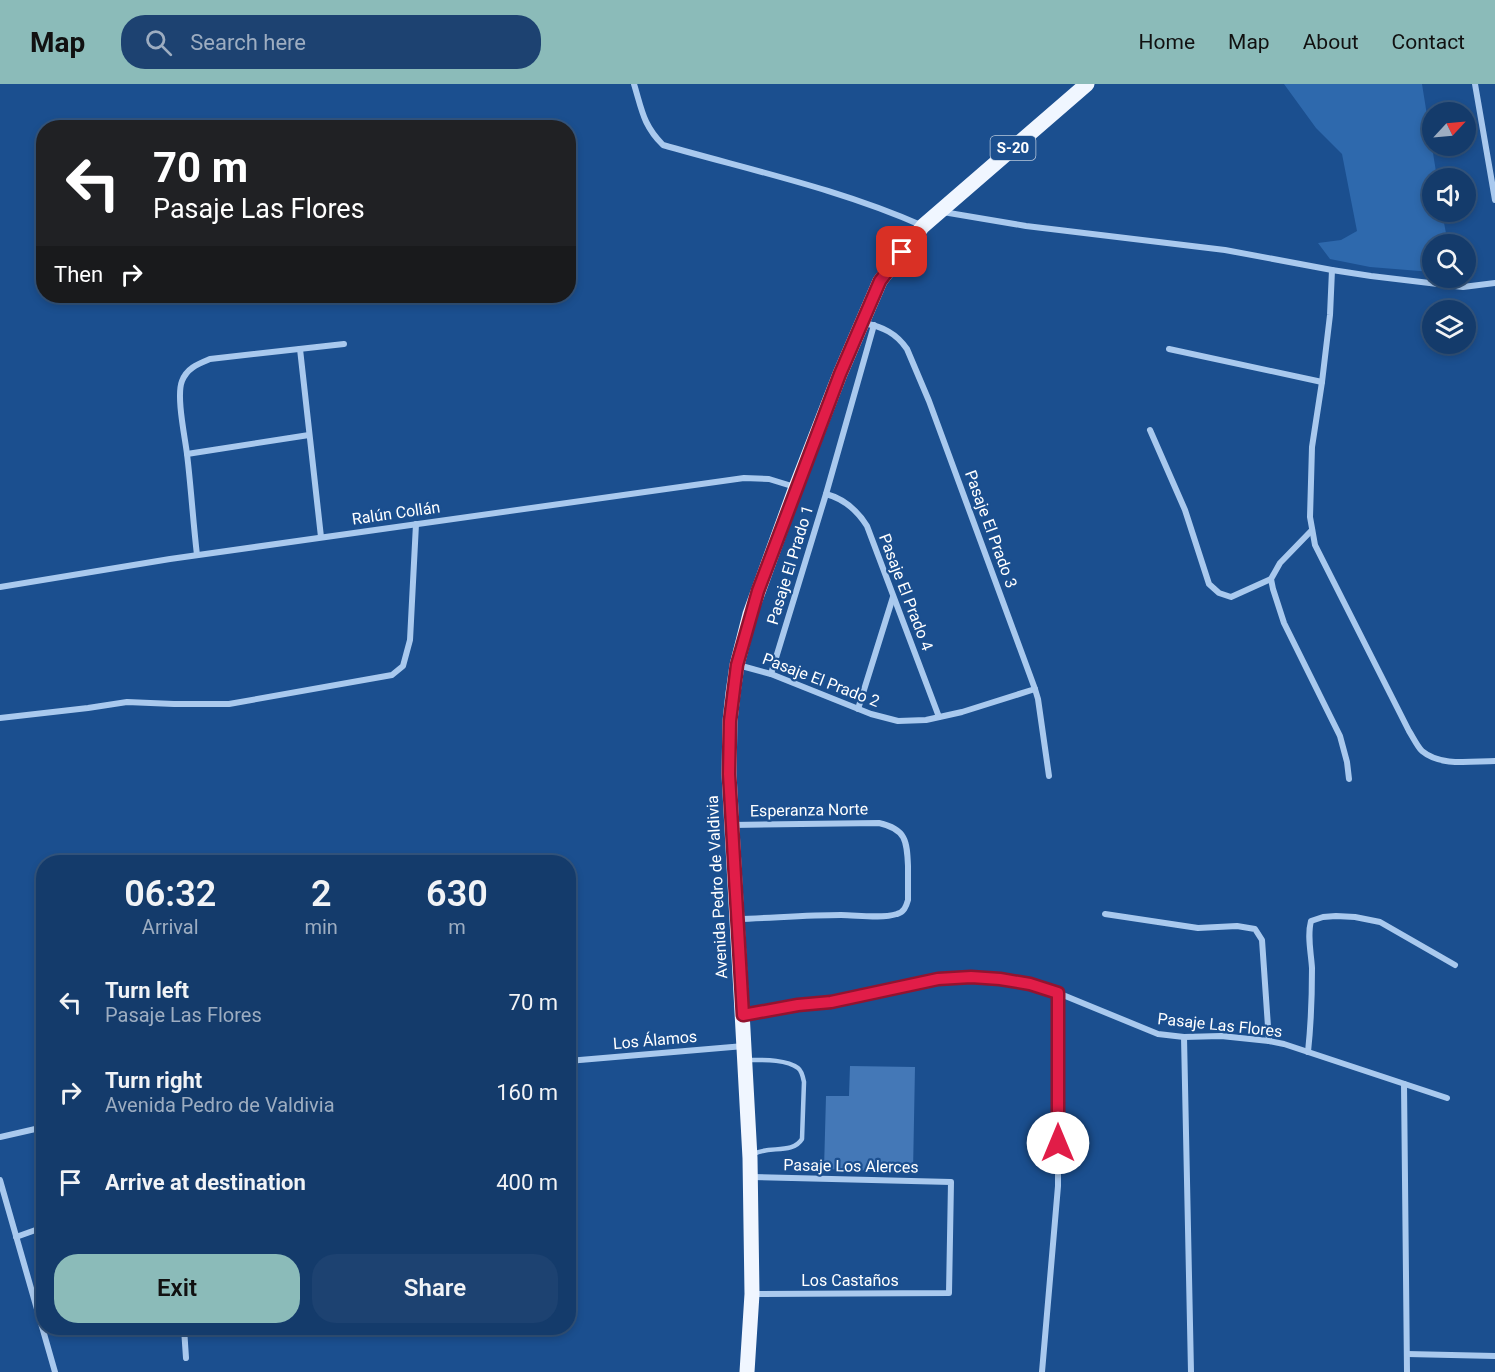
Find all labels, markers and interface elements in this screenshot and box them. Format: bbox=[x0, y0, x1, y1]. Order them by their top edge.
search box bbox=[121, 15, 541, 69]
text: Map bbox=[30, 26, 85, 59]
icon: search bbox=[142, 26, 175, 59]
text: Search here bbox=[190, 30, 306, 55]
text: Home bbox=[1139, 30, 1195, 54]
text: Map bbox=[1228, 30, 1270, 54]
text: About bbox=[1303, 30, 1359, 54]
text: Contact bbox=[1392, 30, 1465, 54]
north arrow bbox=[1422, 102, 1476, 156]
map controls bbox=[1422, 102, 1476, 354]
road number: S-20 bbox=[990, 136, 1036, 160]
text: 70 m bbox=[153, 143, 248, 192]
icon: left bbox=[54, 144, 132, 222]
button: sound bbox=[1422, 168, 1476, 222]
text: Pasaje Las Flores bbox=[153, 193, 365, 225]
pin bbox=[876, 226, 927, 277]
button: search bbox=[1422, 234, 1476, 288]
icon: arrive bbox=[885, 235, 918, 268]
icon: right bbox=[115, 258, 148, 291]
text: Then bbox=[54, 262, 103, 287]
button: layers bbox=[1422, 300, 1476, 354]
street label: Pasaje El Prado 3 bbox=[961, 468, 1021, 590]
street label: Ralún Collán bbox=[351, 497, 441, 529]
street label: Pasaje El Prado 1 bbox=[763, 503, 817, 627]
street label: Pasaje El Prado 4 bbox=[875, 531, 937, 653]
street label: Pasaje El Prado 2 bbox=[760, 649, 882, 711]
street label: Avenida Pedro de Valdivia bbox=[703, 795, 731, 979]
street label: Esperanza Norte bbox=[750, 799, 868, 821]
text: 06:32 bbox=[124, 873, 216, 915]
text: 2 bbox=[311, 873, 331, 915]
text: 630 bbox=[426, 873, 488, 915]
text: Arrival bbox=[142, 915, 199, 939]
text: min bbox=[304, 915, 338, 939]
text: m bbox=[448, 915, 466, 939]
text: Turn left bbox=[105, 978, 189, 1003]
icon: left bbox=[54, 986, 87, 1019]
text: 70 m bbox=[509, 990, 558, 1015]
text: Pasaje Las Flores bbox=[105, 1003, 262, 1027]
street label: Pasaje Las Flores bbox=[1157, 1009, 1283, 1041]
street label: Los Álamos bbox=[612, 1027, 698, 1053]
text: Turn right bbox=[105, 1068, 202, 1093]
icon: right bbox=[54, 1076, 87, 1109]
text: 160 m bbox=[496, 1080, 558, 1105]
text: Avenida Pedro de Valdivia bbox=[105, 1093, 335, 1117]
position arrow bbox=[1026, 1111, 1090, 1175]
street label: Pasaje Los Alerces bbox=[783, 1155, 919, 1177]
icon: arrive bbox=[54, 1166, 87, 1199]
text: Arrive at destination bbox=[105, 1170, 306, 1195]
text: 400 m bbox=[496, 1170, 558, 1195]
button: Exit bbox=[54, 1254, 300, 1323]
button: Share bbox=[312, 1254, 558, 1323]
street label: Los Castaños bbox=[801, 1271, 899, 1290]

